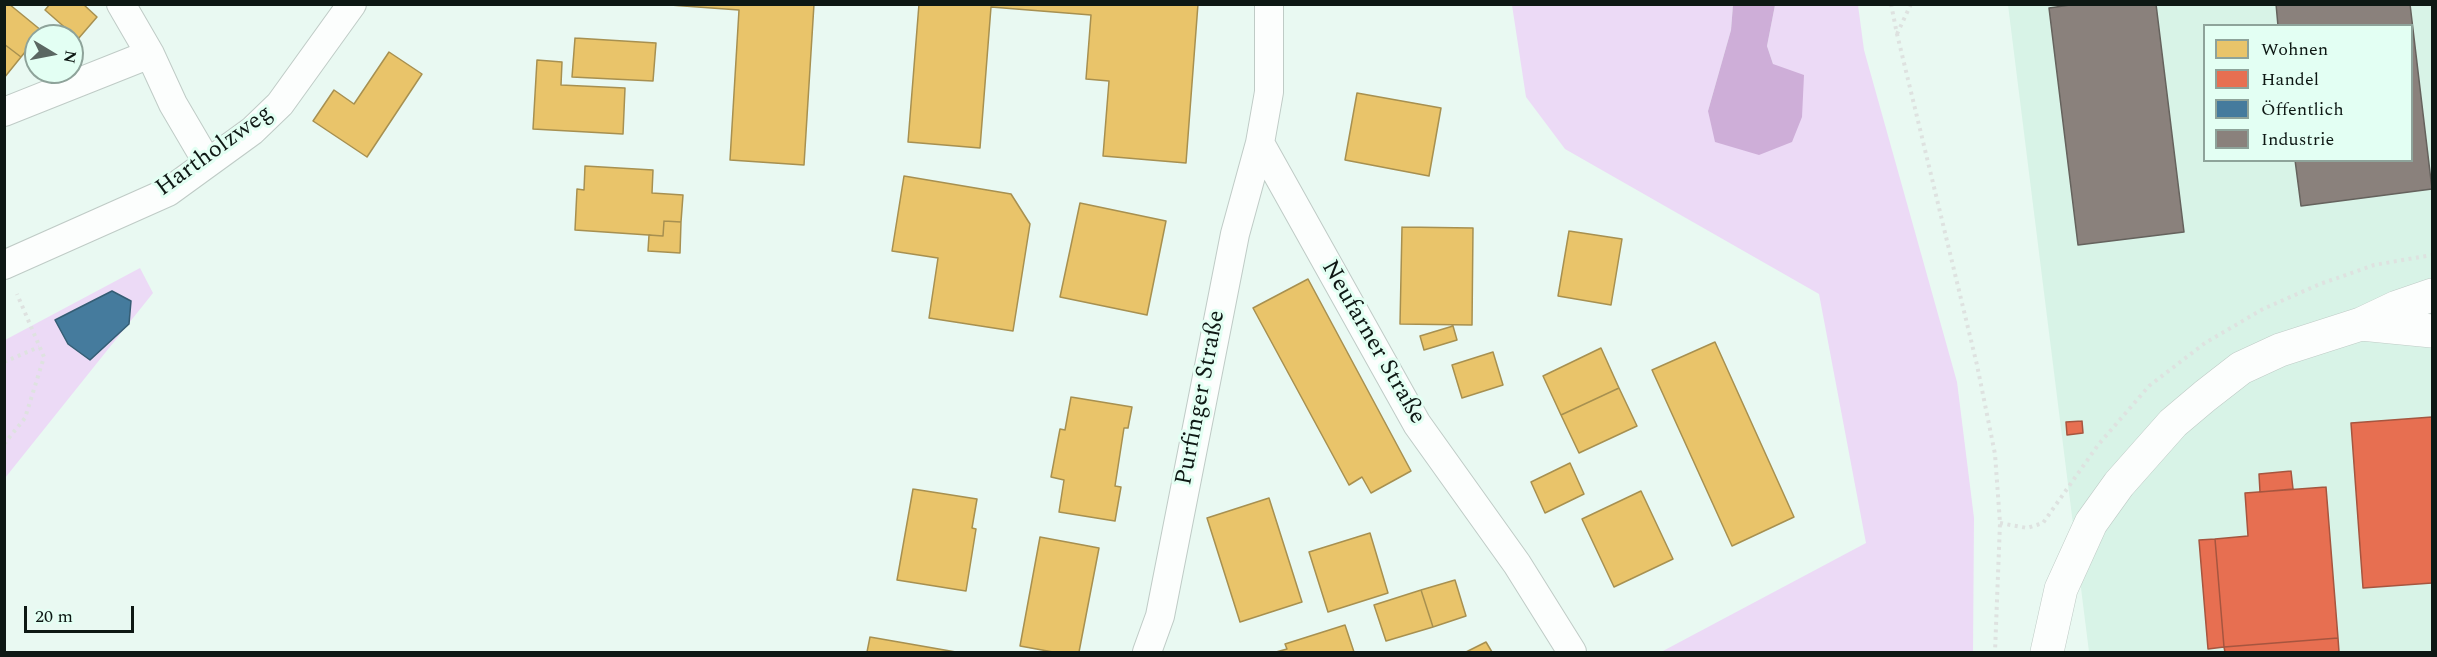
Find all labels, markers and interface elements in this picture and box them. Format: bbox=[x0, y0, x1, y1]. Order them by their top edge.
north arrow bbox=[24, 24, 84, 84]
legend bbox=[2203, 24, 2413, 162]
text: Wohnen bbox=[2261, 36, 2328, 63]
text: N bbox=[57, 48, 83, 65]
text: Handel bbox=[2261, 66, 2319, 93]
text: Öffentlich bbox=[2261, 96, 2344, 123]
street label: Hartholzweg bbox=[151, 100, 279, 204]
text: Industrie bbox=[2261, 126, 2334, 153]
street label: Neufarner Straße bbox=[1313, 256, 1431, 430]
street label: Purfinger Straße bbox=[1171, 308, 1233, 488]
scale bar bbox=[27, 594, 136, 632]
text: 20 m bbox=[35, 603, 73, 630]

